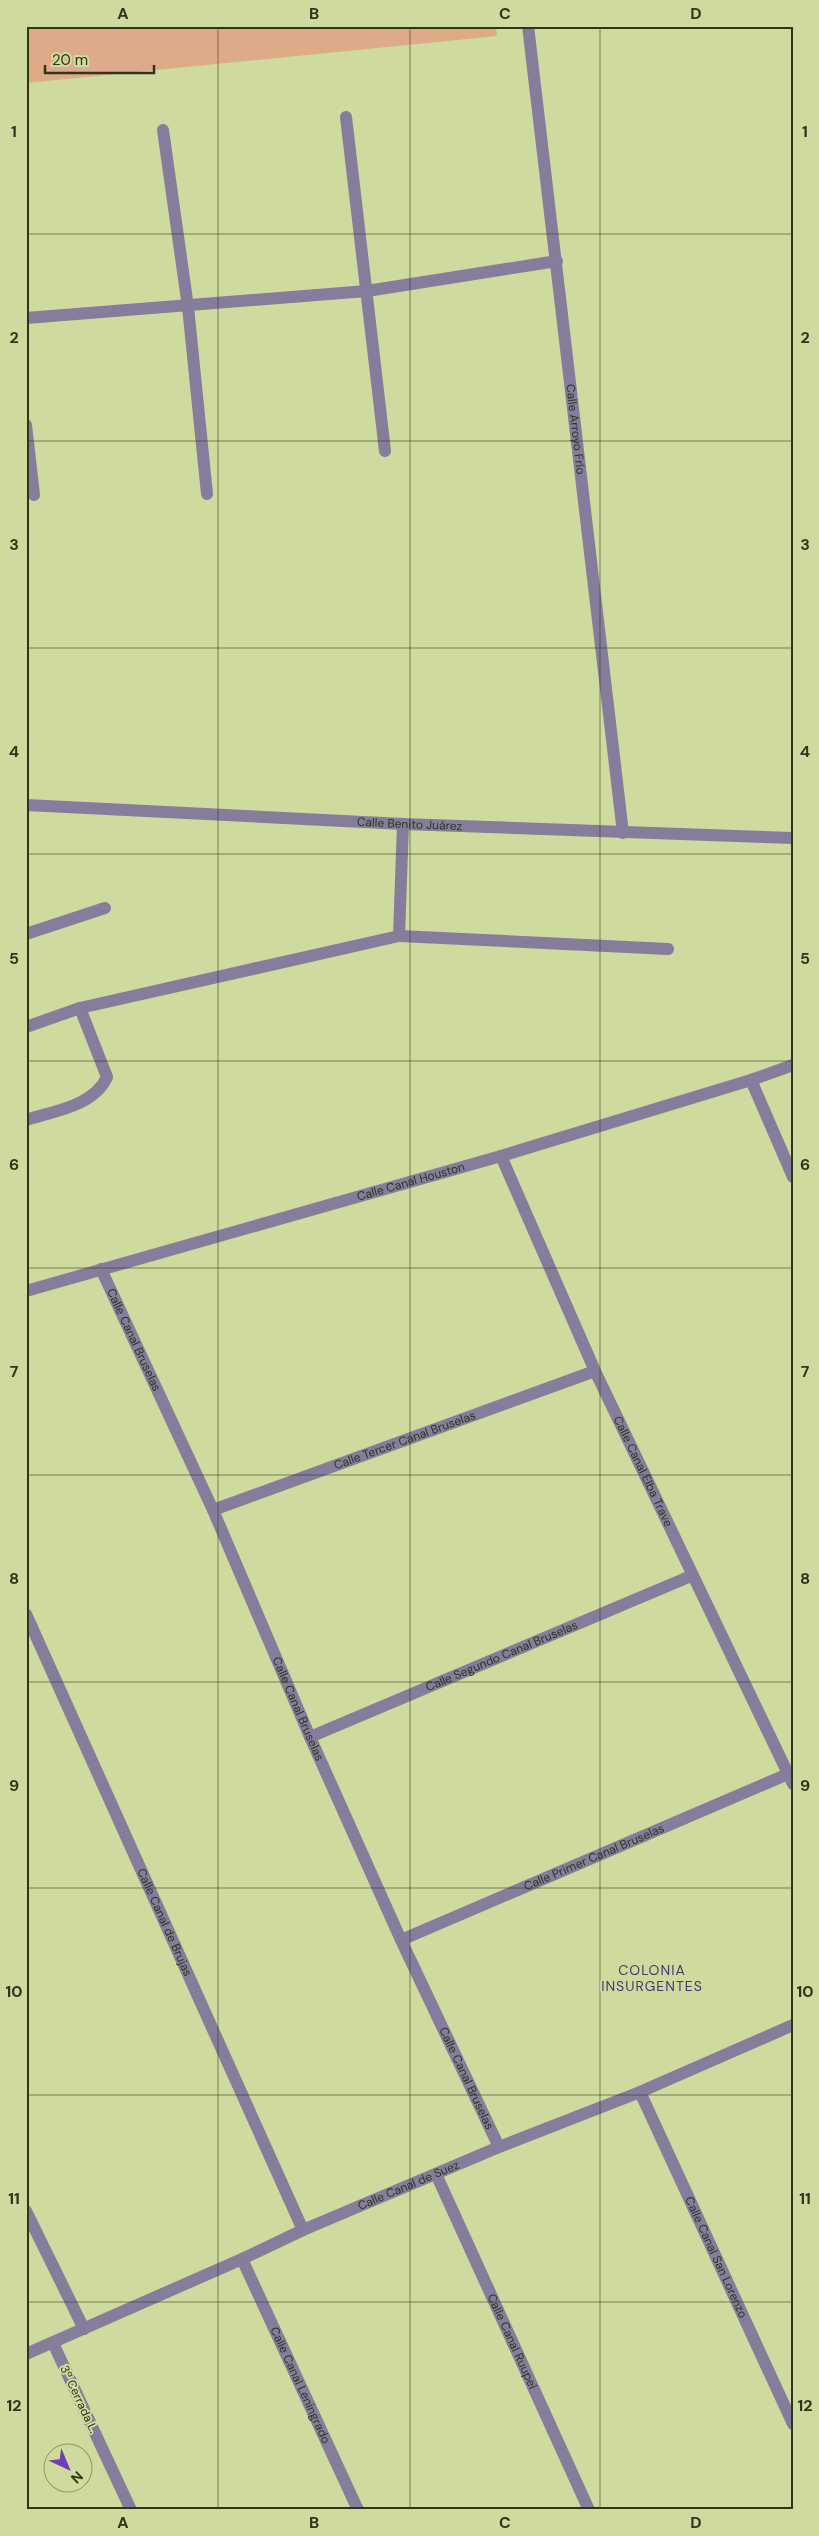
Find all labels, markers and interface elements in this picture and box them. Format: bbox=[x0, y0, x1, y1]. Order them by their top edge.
text: A bbox=[117, 3, 129, 24]
text: B bbox=[309, 3, 319, 24]
text: C bbox=[499, 3, 511, 24]
text: D bbox=[690, 3, 702, 24]
scale bar bbox=[45, 42, 154, 74]
text: 20 m bbox=[52, 50, 88, 70]
text: 1 bbox=[11, 121, 17, 142]
text: 1 bbox=[802, 121, 808, 142]
text: 2 bbox=[9, 327, 19, 348]
text: 2 bbox=[800, 327, 810, 348]
street label: Calle Arroyo Frío bbox=[562, 383, 589, 475]
text: 3 bbox=[9, 534, 19, 555]
text: 3 bbox=[800, 534, 810, 555]
text: 4 bbox=[9, 741, 19, 762]
text: 4 bbox=[800, 741, 810, 762]
street label: Calle Benito Juárez bbox=[357, 814, 462, 834]
text: 5 bbox=[9, 948, 19, 969]
text: 5 bbox=[800, 948, 810, 969]
text: 6 bbox=[9, 1154, 19, 1175]
text: 6 bbox=[800, 1154, 810, 1175]
street label: Calle Canal Houston bbox=[355, 1159, 467, 1205]
street label: Calle Canal Bruselas bbox=[103, 1286, 165, 1394]
text: 7 bbox=[10, 1361, 19, 1382]
text: 7 bbox=[801, 1361, 810, 1382]
street label: Calle Tercer Canal Bruselas bbox=[332, 1407, 478, 1473]
street label: Calle Canal Elba Trave bbox=[610, 1413, 677, 1530]
text: 8 bbox=[9, 1568, 19, 1589]
text: 8 bbox=[800, 1568, 810, 1589]
street label: Calle Segundo Canal Bruselas bbox=[423, 1617, 580, 1695]
street label: Calle Canal Bruselas bbox=[269, 1654, 328, 1763]
text: 9 bbox=[9, 1775, 19, 1796]
text: 9 bbox=[800, 1775, 810, 1796]
street label: Calle Primer Canal Bruselas bbox=[521, 1820, 667, 1894]
street label: Calle Canal de Brujas bbox=[133, 1866, 196, 1979]
district label: COLONIA INSURGENTES bbox=[601, 1961, 703, 1995]
text: 10 bbox=[5, 1981, 23, 2002]
text: 10 bbox=[796, 1981, 814, 2002]
street label: Calle Canal Bruselas bbox=[435, 2024, 498, 2132]
street label: Calle Canal de Suez bbox=[355, 2157, 462, 2214]
text: 11 bbox=[8, 2188, 20, 2209]
text: 11 bbox=[799, 2188, 811, 2209]
street label: Calle Canal San Lorenzo bbox=[681, 2194, 751, 2321]
street label: Calle Canal Ruupel bbox=[484, 2291, 541, 2392]
street label: Calle Canal Leningrado bbox=[266, 2324, 334, 2446]
street label: 3ª Cerrada L. bbox=[56, 2363, 102, 2435]
text: 12 bbox=[6, 2395, 22, 2416]
text: 12 bbox=[797, 2395, 813, 2416]
north arrow bbox=[42, 2444, 92, 2494]
text: N bbox=[67, 2467, 87, 2487]
text: A bbox=[117, 2512, 129, 2533]
text: B bbox=[309, 2512, 319, 2533]
text: C bbox=[499, 2512, 511, 2533]
text: D bbox=[690, 2512, 702, 2533]

